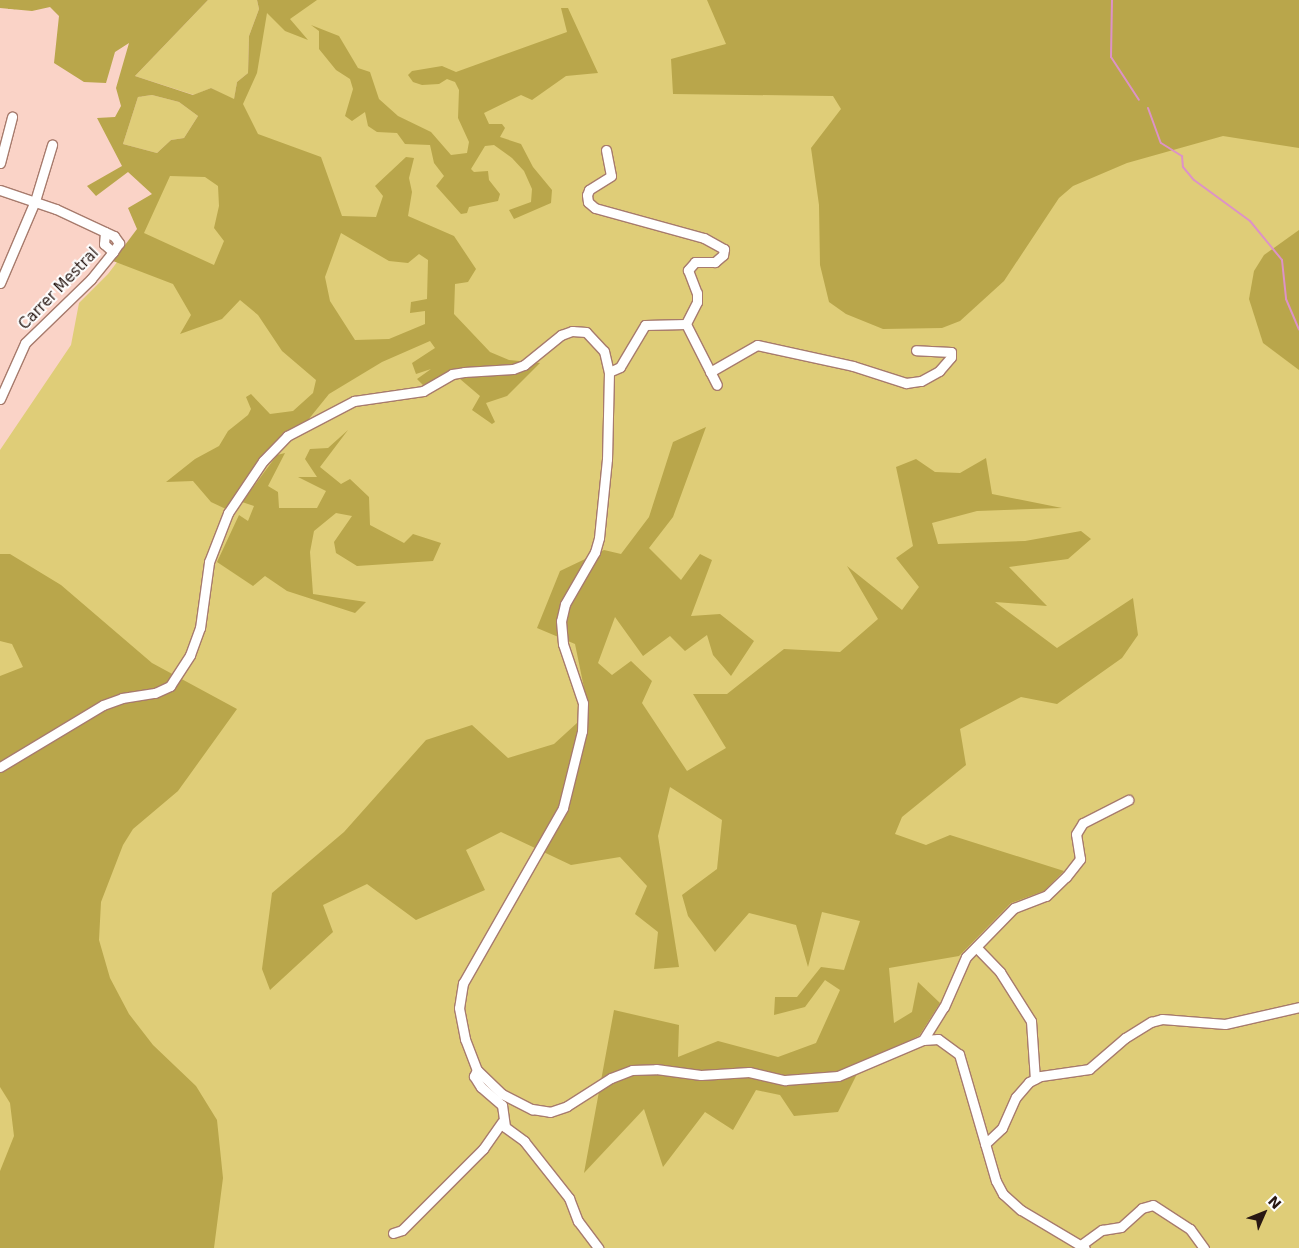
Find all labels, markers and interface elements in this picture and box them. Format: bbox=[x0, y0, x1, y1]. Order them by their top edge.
street label: Carrer Mestral bbox=[15, 244, 103, 334]
north arrow bbox=[1239, 1188, 1289, 1238]
text: N bbox=[1265, 1193, 1285, 1212]

